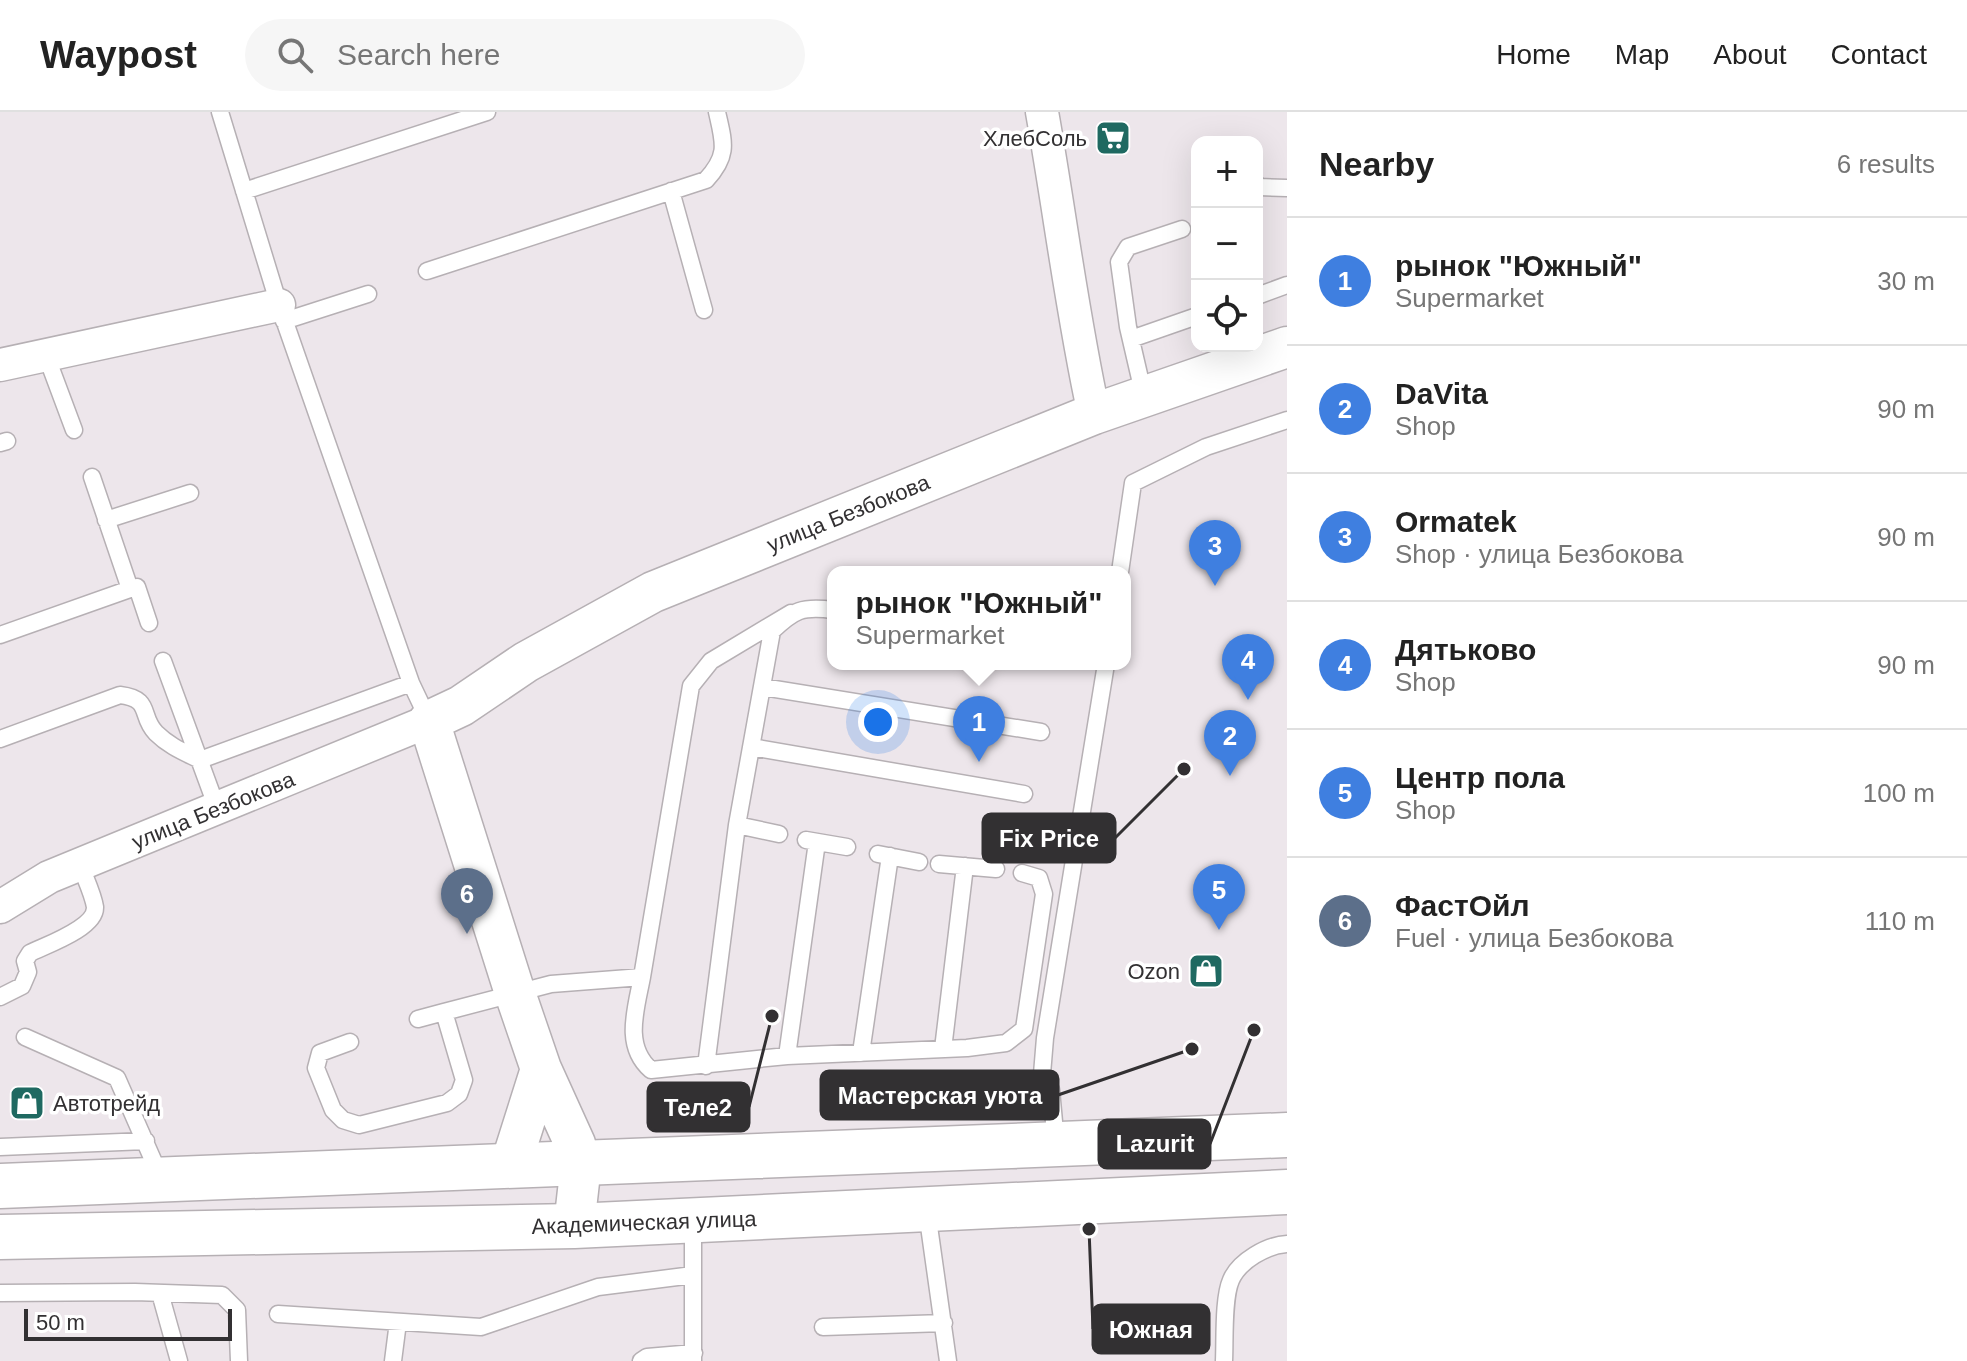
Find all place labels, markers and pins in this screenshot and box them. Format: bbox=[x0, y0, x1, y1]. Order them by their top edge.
supermarket icon: ХлебСоль bbox=[1094, 119, 1132, 157]
place label: ХлебСоль bbox=[983, 126, 1087, 151]
pin: 3 bbox=[1189, 520, 1241, 586]
pin: 4 bbox=[1222, 634, 1274, 700]
pin: 1 bbox=[953, 696, 1005, 762]
pin: 2 bbox=[1204, 710, 1256, 776]
callout: Fix Price bbox=[983, 814, 1115, 862]
pin: 5 bbox=[1193, 864, 1245, 930]
pin: 6 bbox=[441, 868, 493, 934]
shop icon: Ozon bbox=[1187, 952, 1225, 990]
place label: Ozon bbox=[1127, 959, 1180, 984]
callout: Мастерская уюта bbox=[821, 1071, 1058, 1119]
callout: Теле2 bbox=[648, 1083, 749, 1131]
shop icon: Автотрейд bbox=[8, 1084, 46, 1122]
place label: Автотрейд bbox=[53, 1091, 160, 1116]
callout: Lazurit bbox=[1099, 1120, 1210, 1168]
callout: Южная bbox=[1093, 1305, 1209, 1353]

